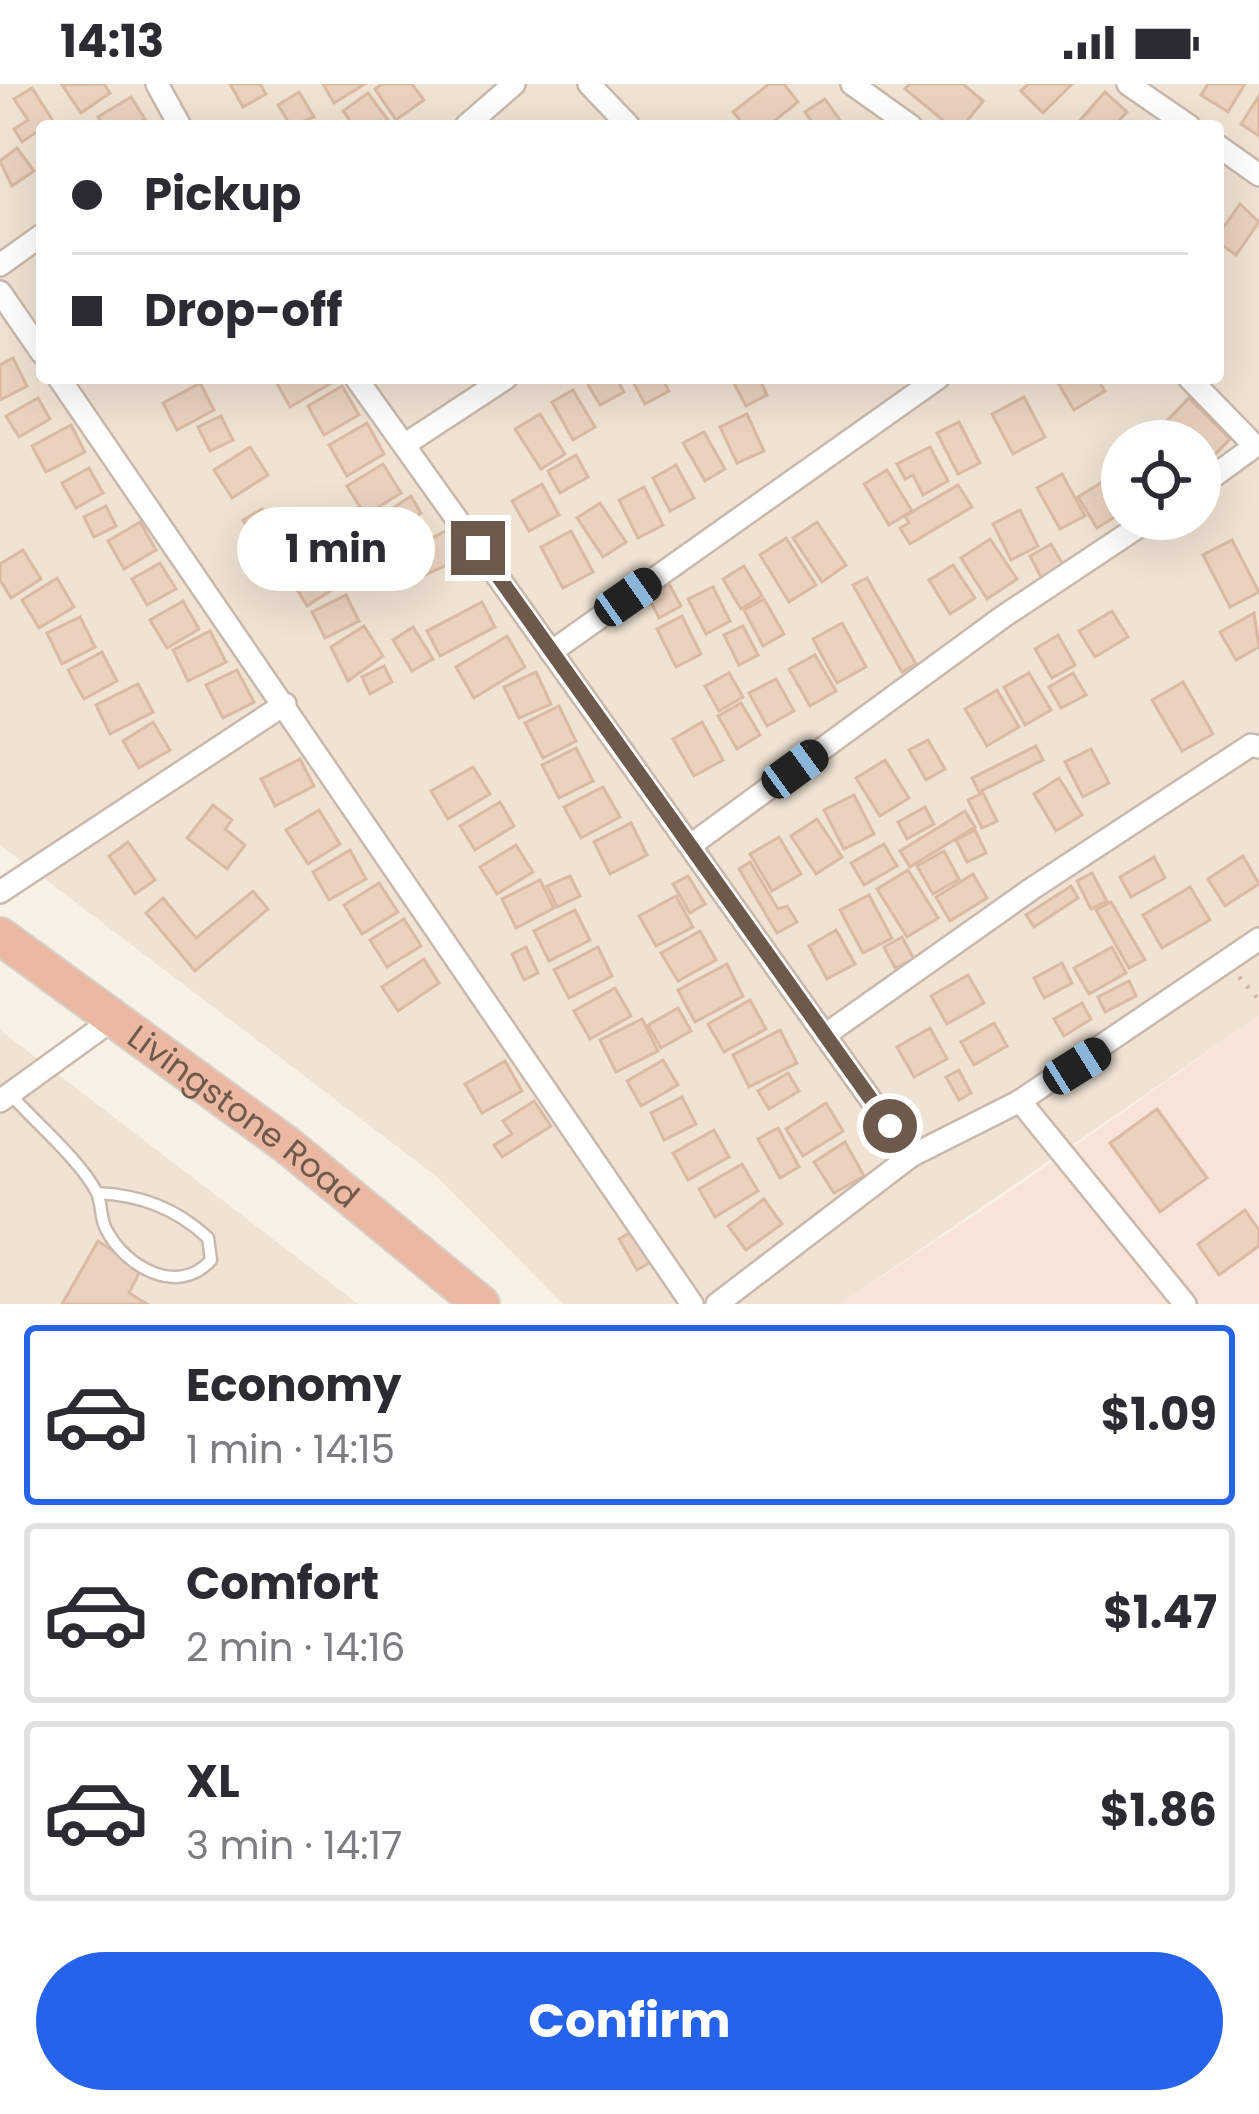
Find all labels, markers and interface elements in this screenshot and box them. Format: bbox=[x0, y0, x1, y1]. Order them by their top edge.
text: 14:13 bbox=[60, 10, 164, 73]
text: Pickup bbox=[144, 163, 301, 226]
text: Drop-off bbox=[144, 279, 342, 342]
map controls bbox=[1101, 420, 1221, 540]
button: locate bbox=[1101, 420, 1221, 540]
callout: 1 min bbox=[238, 506, 436, 590]
text: 1 min bbox=[285, 521, 387, 576]
route end bbox=[451, 521, 505, 575]
car bbox=[588, 562, 668, 632]
car bbox=[755, 733, 835, 805]
street label: Livingstone Road bbox=[118, 1013, 370, 1219]
car bbox=[1037, 1032, 1117, 1100]
route start bbox=[863, 1099, 917, 1153]
text: Economy bbox=[186, 1354, 401, 1417]
icon: car bbox=[42, 1361, 150, 1469]
text: $1.09 bbox=[1101, 1383, 1217, 1446]
text: 1 min · 14:15 bbox=[186, 1422, 395, 1477]
text: Comfort bbox=[186, 1552, 379, 1615]
icon: car bbox=[42, 1559, 150, 1667]
text: $1.47 bbox=[1103, 1581, 1217, 1644]
text: 2 min · 14:16 bbox=[186, 1620, 405, 1675]
text: XL bbox=[186, 1750, 240, 1813]
icon: car bbox=[42, 1757, 150, 1865]
text: $1.86 bbox=[1100, 1779, 1217, 1842]
text: 3 min · 14:17 bbox=[186, 1818, 402, 1873]
button: Confirm bbox=[36, 1952, 1223, 2090]

